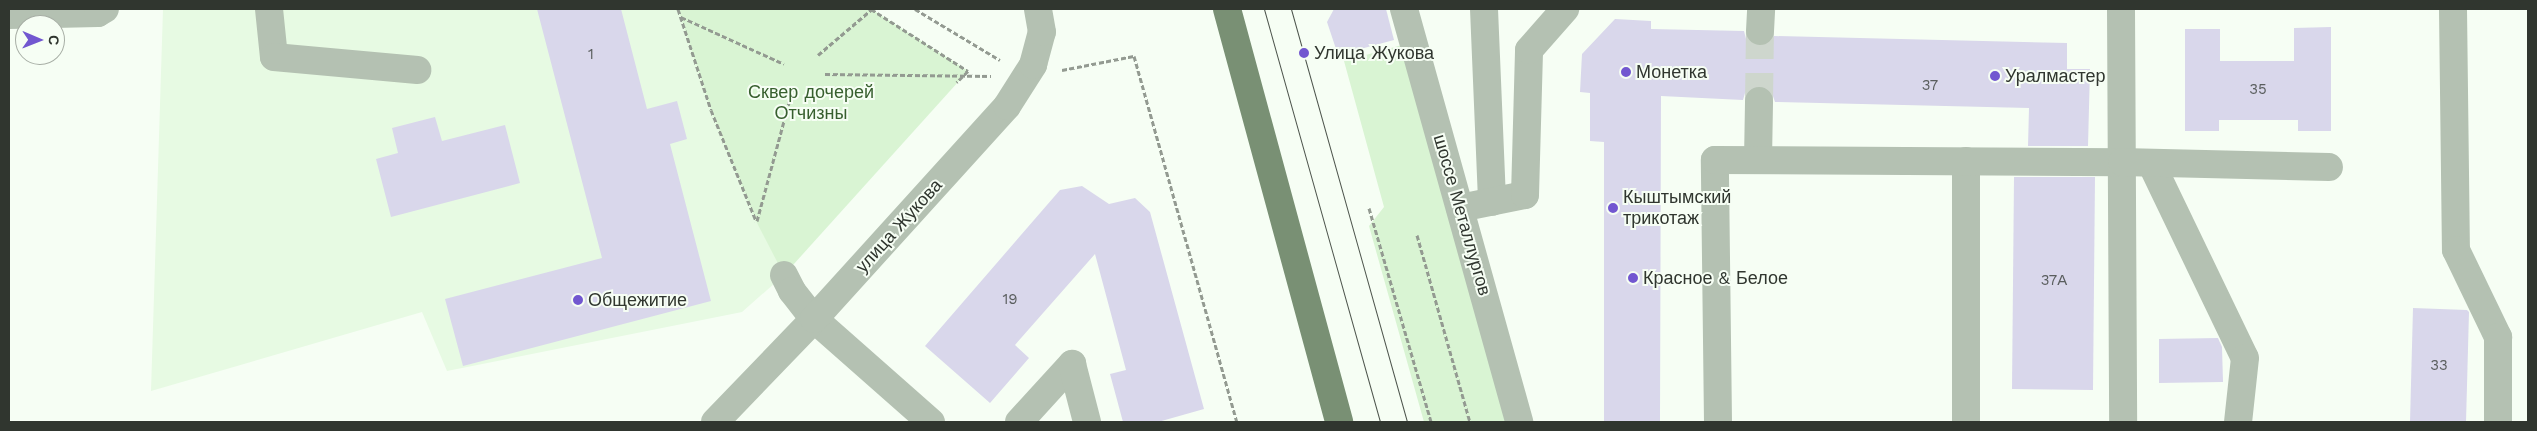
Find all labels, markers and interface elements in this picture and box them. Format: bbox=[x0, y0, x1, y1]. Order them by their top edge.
north arrow bbox=[15, 15, 65, 65]
text: С bbox=[46, 35, 62, 45]
place label: Улица Жукова bbox=[1314, 42, 1434, 64]
house number: 1 bbox=[588, 46, 594, 64]
marker: Улица Жукова bbox=[1298, 47, 1310, 59]
place label: Монетка bbox=[1636, 61, 1707, 83]
place label: Уралмастер bbox=[2005, 65, 2106, 87]
marker: Монетка bbox=[1620, 66, 1632, 78]
marker: Уралмастер bbox=[1989, 70, 2001, 82]
house number: 37 bbox=[1922, 77, 1938, 95]
house number: 35 bbox=[2249, 81, 2267, 99]
park label: Сквер дочерей Отчизны bbox=[748, 82, 874, 125]
street label: шоссе Металлургов bbox=[1429, 132, 1495, 298]
street label: улица Жукова bbox=[851, 175, 947, 277]
place label: Кыштымский трикотаж bbox=[1623, 187, 1731, 230]
marker: Кыштымский трикотаж bbox=[1607, 202, 1619, 214]
place label: Красное & Белое bbox=[1643, 267, 1788, 289]
marker: Красное & Белое bbox=[1627, 272, 1639, 284]
house number: 37А bbox=[2041, 272, 2067, 290]
place label: Общежитие bbox=[588, 289, 687, 311]
house number: 19 bbox=[1002, 291, 1018, 309]
marker: Общежитие bbox=[572, 294, 584, 306]
house number: 33 bbox=[2430, 357, 2448, 375]

